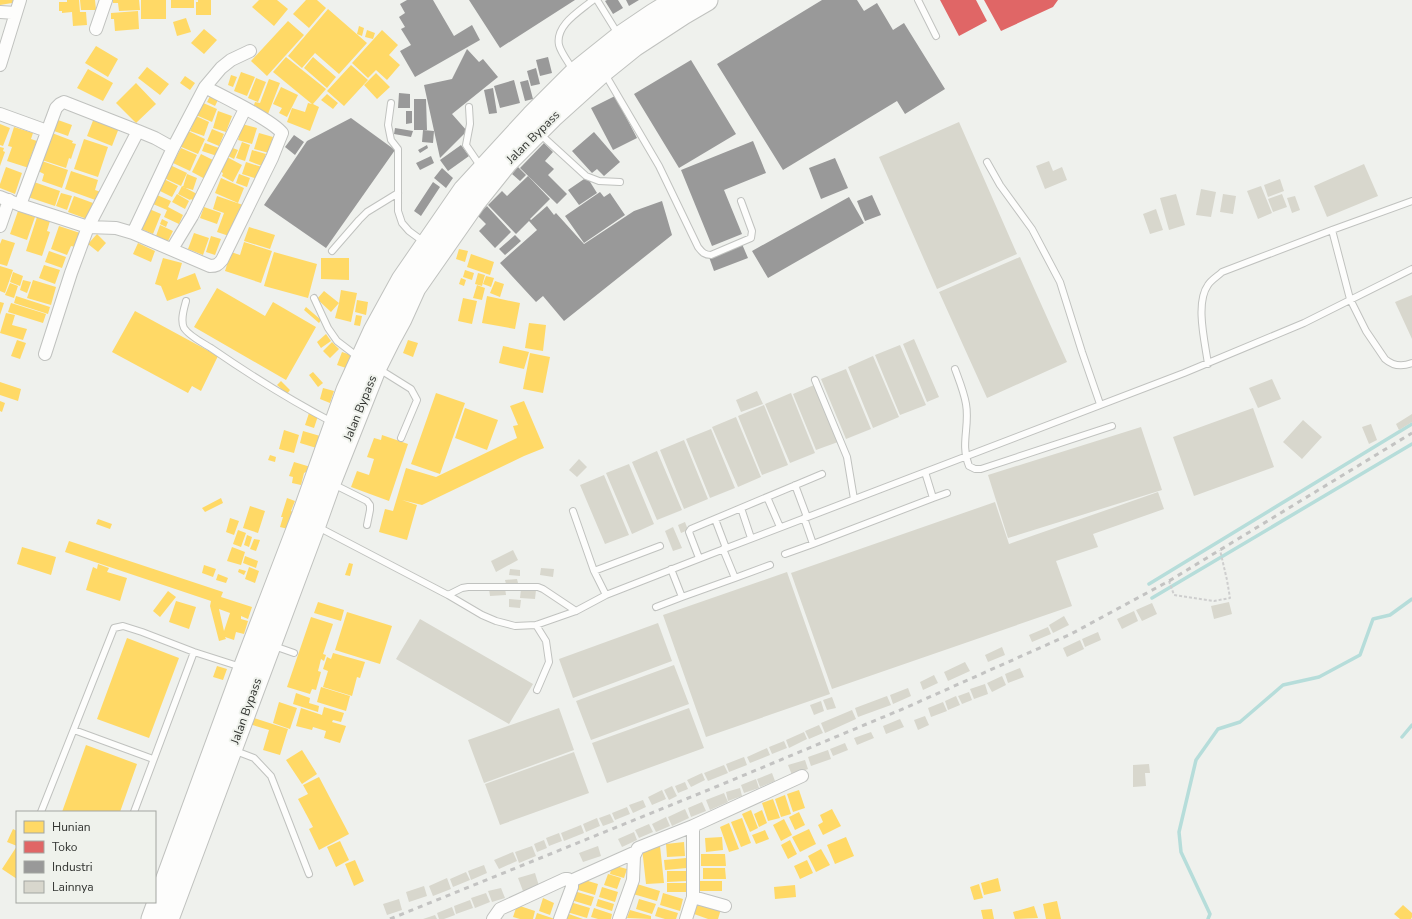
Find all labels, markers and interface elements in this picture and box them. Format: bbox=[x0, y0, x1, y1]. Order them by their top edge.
street label: Jalan Bypass bbox=[502, 107, 563, 168]
street label: Jalan Bypass bbox=[339, 373, 380, 444]
street label: Jalan Bypass bbox=[226, 676, 265, 747]
legend bbox=[16, 811, 156, 903]
text: Hunian bbox=[52, 819, 91, 835]
text: Toko bbox=[52, 839, 78, 855]
text: Industri bbox=[52, 859, 93, 875]
text: Lainnya bbox=[52, 879, 94, 895]

